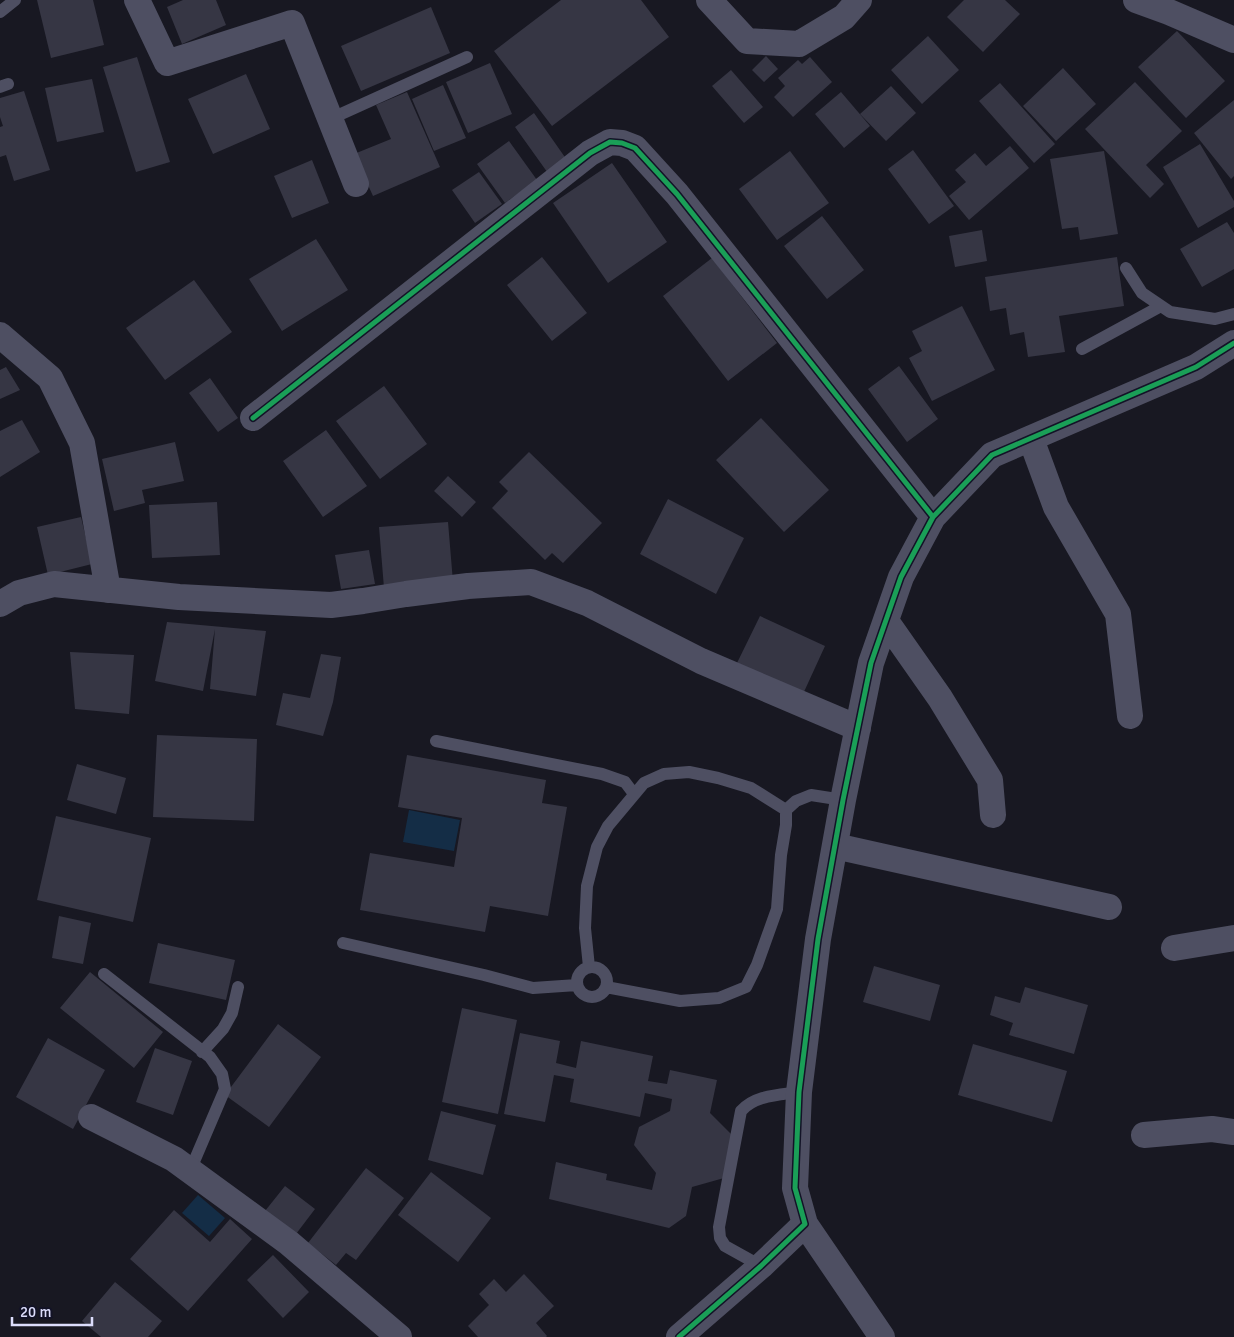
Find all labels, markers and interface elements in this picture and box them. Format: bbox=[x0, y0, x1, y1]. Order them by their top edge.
scale bar bbox=[12, 1294, 92, 1326]
text: 20 m bbox=[20, 1303, 51, 1321]

